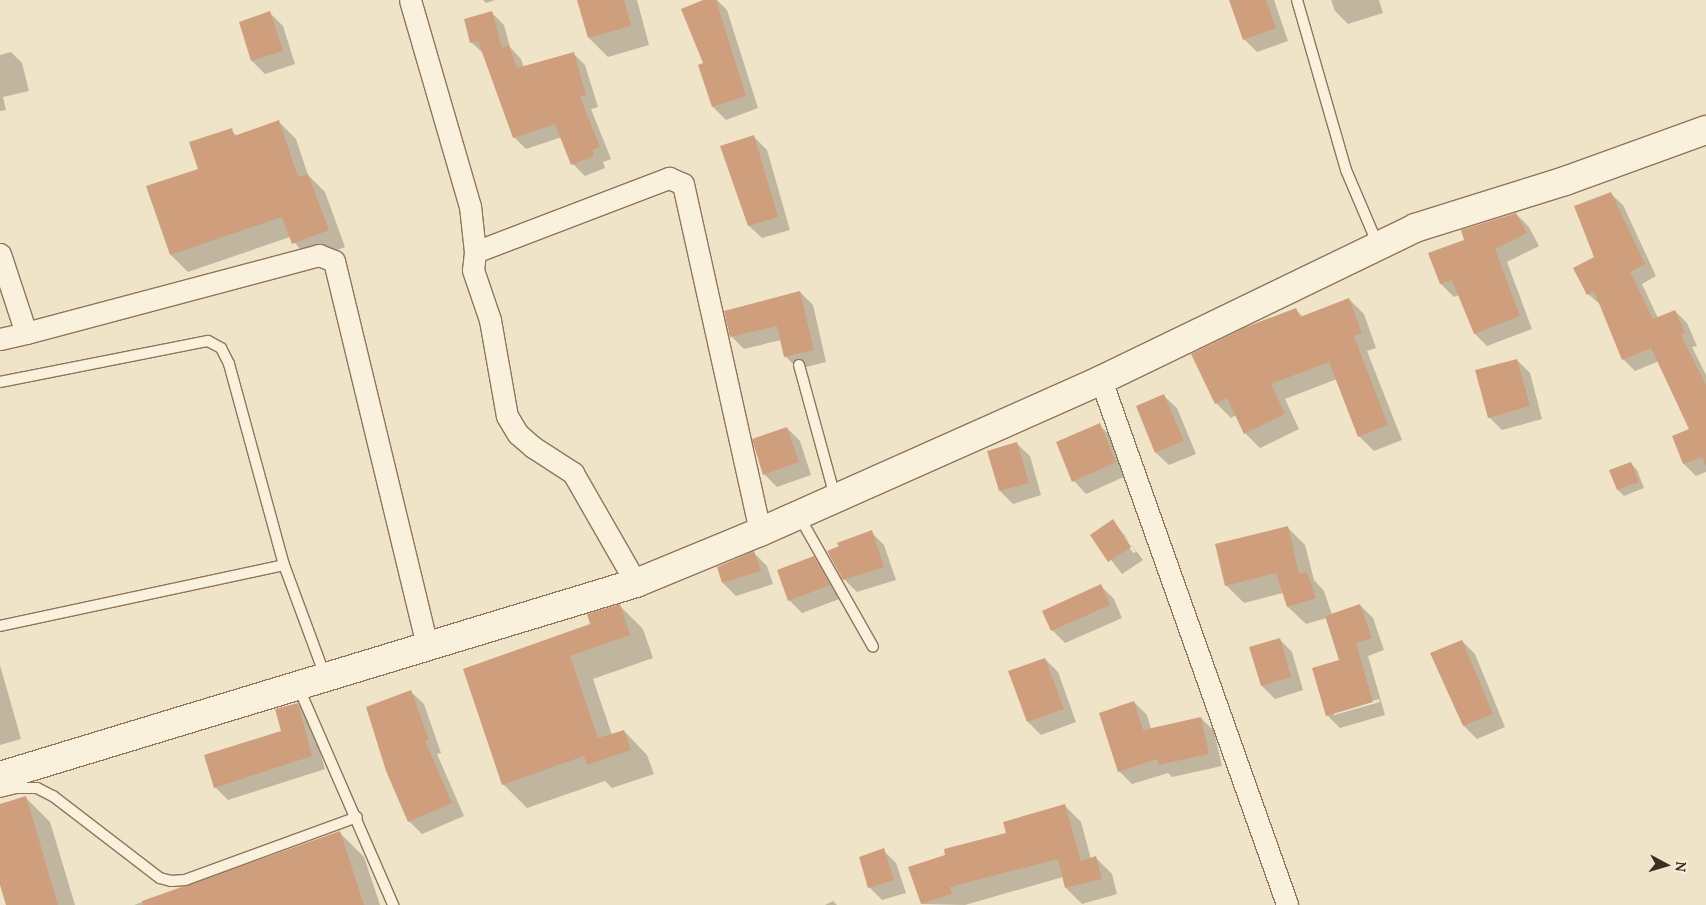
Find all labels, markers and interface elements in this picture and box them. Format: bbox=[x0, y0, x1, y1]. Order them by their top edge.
north arrow bbox=[1641, 840, 1691, 890]
text: N bbox=[1671, 860, 1690, 873]

